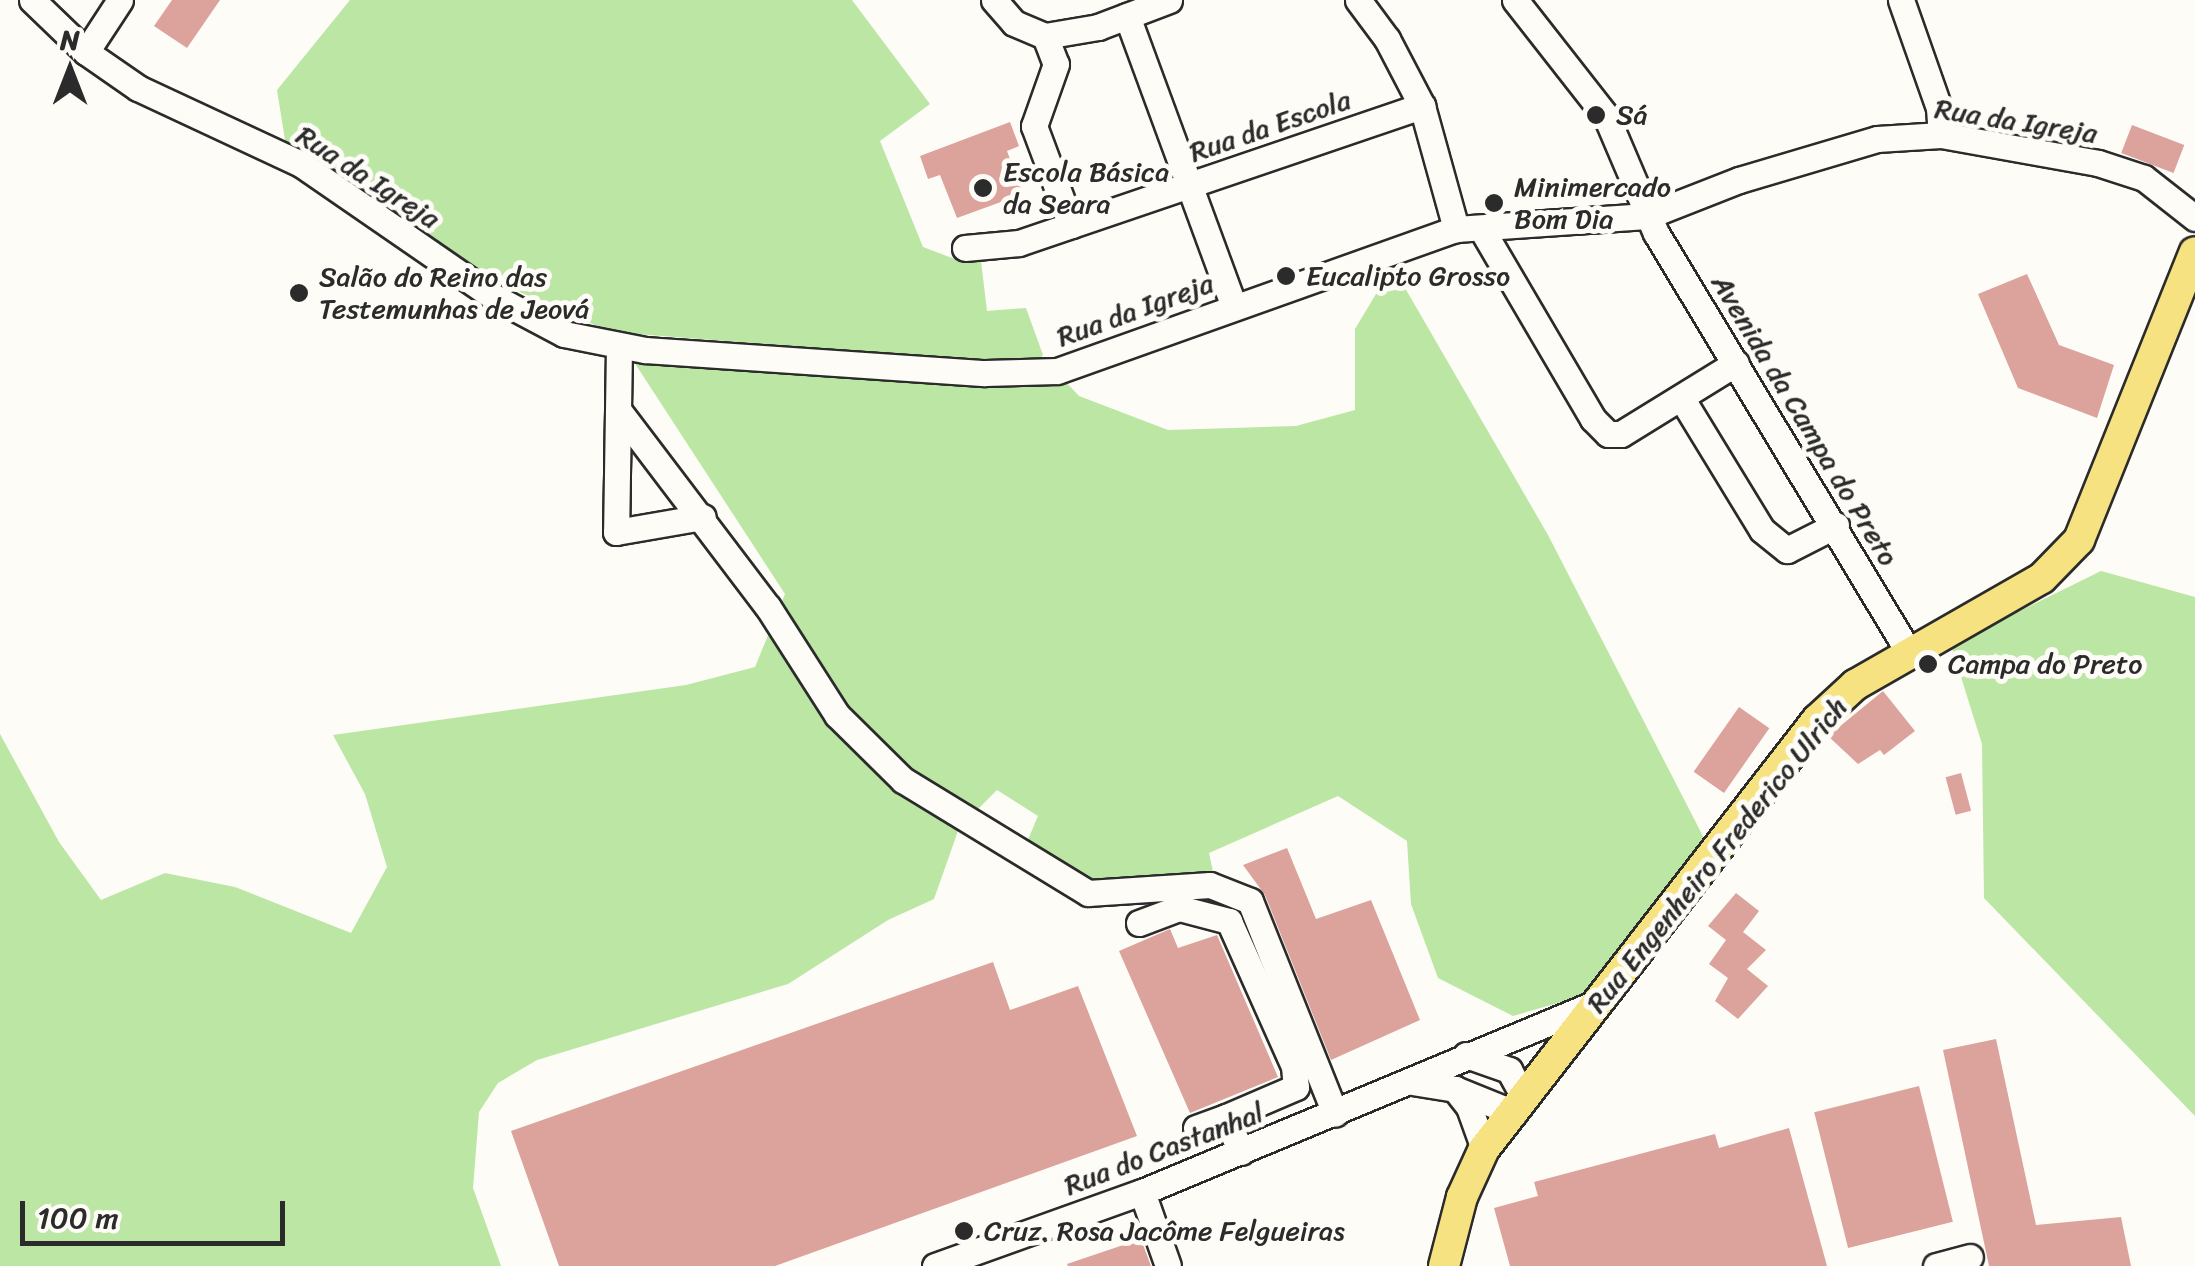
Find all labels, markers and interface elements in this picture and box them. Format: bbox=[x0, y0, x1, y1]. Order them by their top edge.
text: N bbox=[60, 15, 80, 64]
north arrow bbox=[20, 20, 120, 120]
street label: Rua da Escola bbox=[1185, 83, 1355, 169]
street label: Rua da Igreja bbox=[1933, 92, 2099, 150]
place label: Sá bbox=[1616, 98, 1648, 132]
marker: Sá bbox=[1585, 104, 1607, 126]
street label: Rua da Igreja bbox=[291, 119, 445, 235]
place label: Escola Básica da Seara bbox=[1003, 155, 1169, 221]
place label: Minimercado Bom Dia bbox=[1514, 170, 1671, 236]
marker: Escola Básica da Seara bbox=[972, 177, 994, 199]
marker: Minimercado Bom Dia bbox=[1483, 192, 1505, 214]
place label: Eucalipto Grosso bbox=[1306, 259, 1511, 293]
place label: Salão do Reino das Testemunhas de Jeová bbox=[319, 260, 590, 326]
marker: Eucalipto Grosso bbox=[1275, 265, 1297, 287]
street label: Rua da Igreja bbox=[1053, 266, 1217, 354]
street label: Avenida da Campa do Preto bbox=[1704, 268, 1906, 572]
marker: Salão do Reino das Testemunhas de Jeová bbox=[288, 282, 310, 304]
place label: Campa do Preto bbox=[1948, 647, 2143, 681]
marker: Campa do Preto bbox=[1917, 653, 1939, 675]
street label: Rua Engenheiro Frederico Ulrich bbox=[1579, 690, 1855, 1020]
street label: Rua do Castanhal bbox=[1059, 1095, 1269, 1203]
scale bar bbox=[25, 1181, 290, 1243]
text: 100 m bbox=[37, 1191, 119, 1245]
place label: Cruz. Rosa Jacôme Felgueiras bbox=[984, 1214, 1347, 1248]
marker: Cruz. Rosa Jacôme Felgueiras bbox=[953, 1220, 975, 1242]

